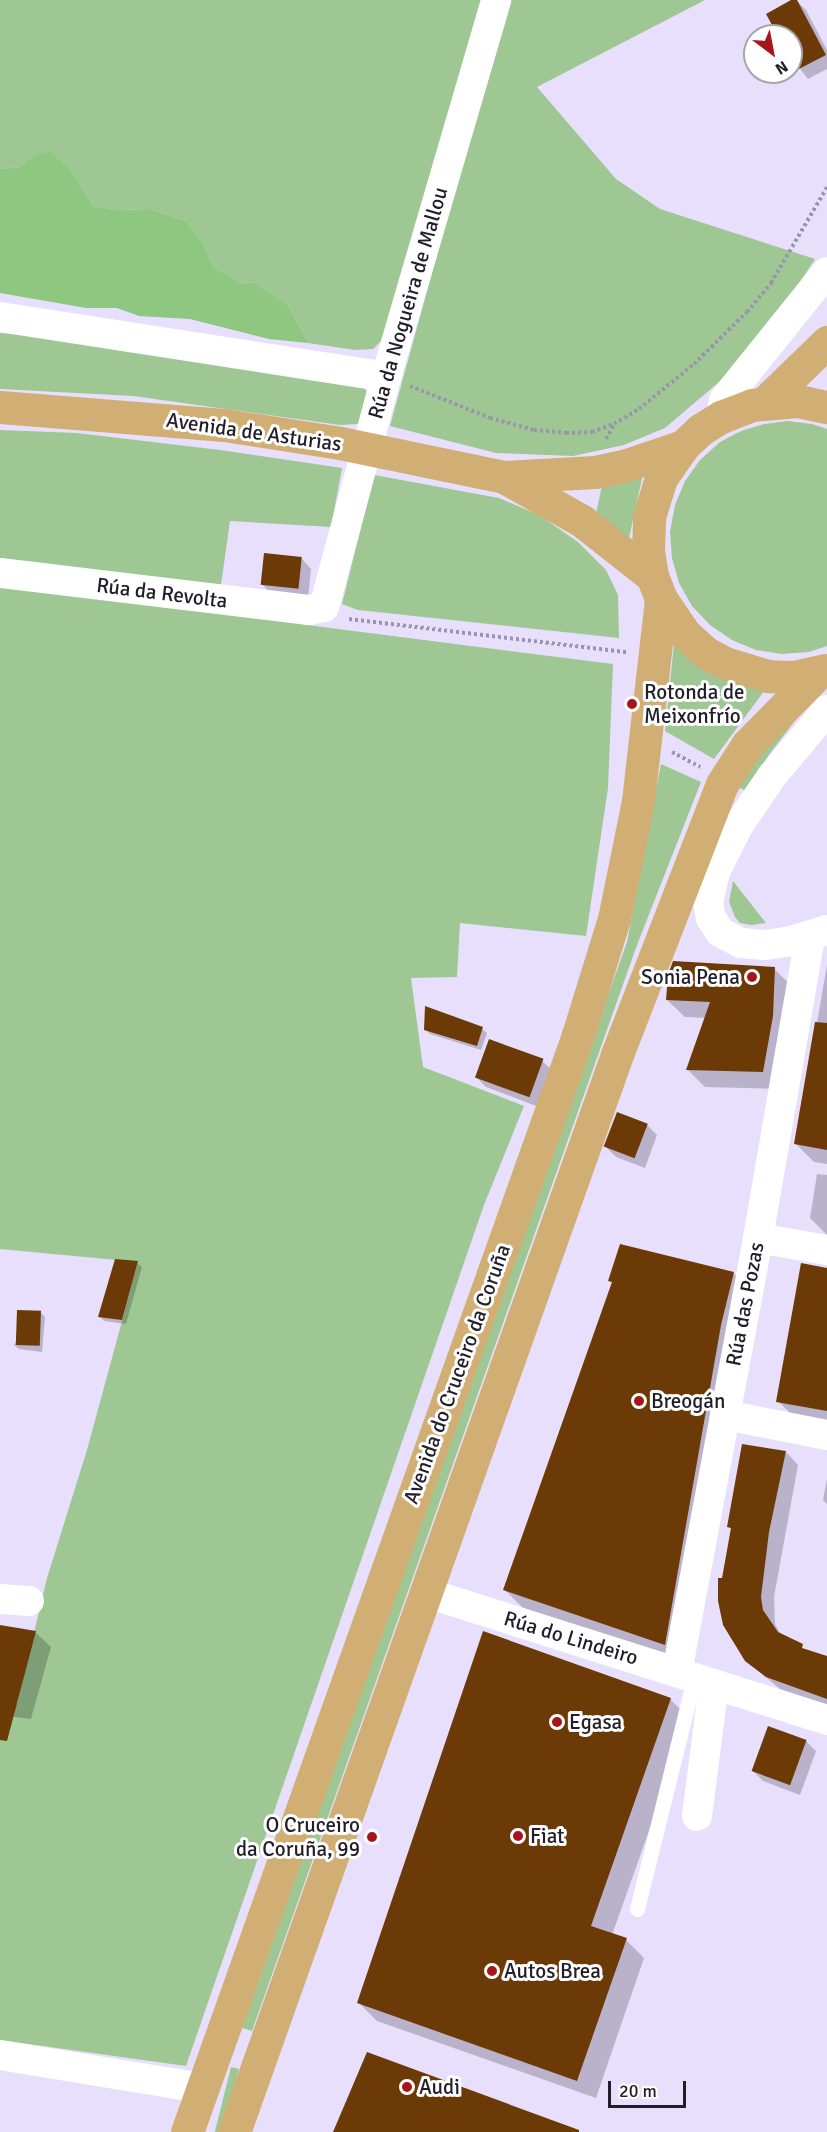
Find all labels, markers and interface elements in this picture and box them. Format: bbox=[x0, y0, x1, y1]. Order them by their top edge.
north arrow bbox=[743, 24, 803, 84]
text: N bbox=[771, 56, 792, 79]
street label: Rúa da Nogueira de Mallou bbox=[363, 184, 453, 422]
street label: Avenida de Asturias bbox=[165, 407, 343, 457]
street label: Rúa da Revolta bbox=[95, 572, 229, 614]
place label: Rotonda de Meixonfrío bbox=[644, 679, 745, 729]
marker: Rotonda de Meixonfrío bbox=[625, 697, 639, 711]
place label: Sonia Pena bbox=[641, 964, 740, 990]
marker: Sonia Pena bbox=[745, 970, 759, 984]
street label: Rúa das Pozas bbox=[721, 1240, 769, 1368]
street label: Avenida do Cruceiro da Coruña bbox=[398, 1241, 516, 1507]
place label: Breogán bbox=[651, 1388, 725, 1414]
marker: Breogán bbox=[632, 1394, 646, 1408]
street label: Rúa do Lindeiro bbox=[501, 1606, 641, 1670]
place label: Egasa bbox=[569, 1709, 622, 1735]
marker: Egasa bbox=[550, 1715, 564, 1729]
place label: O Cruceiro da Coruña, 99 bbox=[236, 1812, 360, 1862]
place label: Fiat bbox=[530, 1823, 564, 1849]
marker: Fiat bbox=[511, 1829, 525, 1843]
marker: O Cruceiro da Coruña, 99 bbox=[365, 1830, 379, 1844]
place label: Autos Brea bbox=[504, 1958, 601, 1984]
marker: Autos Brea bbox=[485, 1964, 499, 1978]
scale bar bbox=[611, 2069, 689, 2107]
place label: Audi bbox=[419, 2074, 460, 2100]
marker: Audi bbox=[400, 2080, 414, 2094]
text: 20 m bbox=[619, 2080, 657, 2102]

